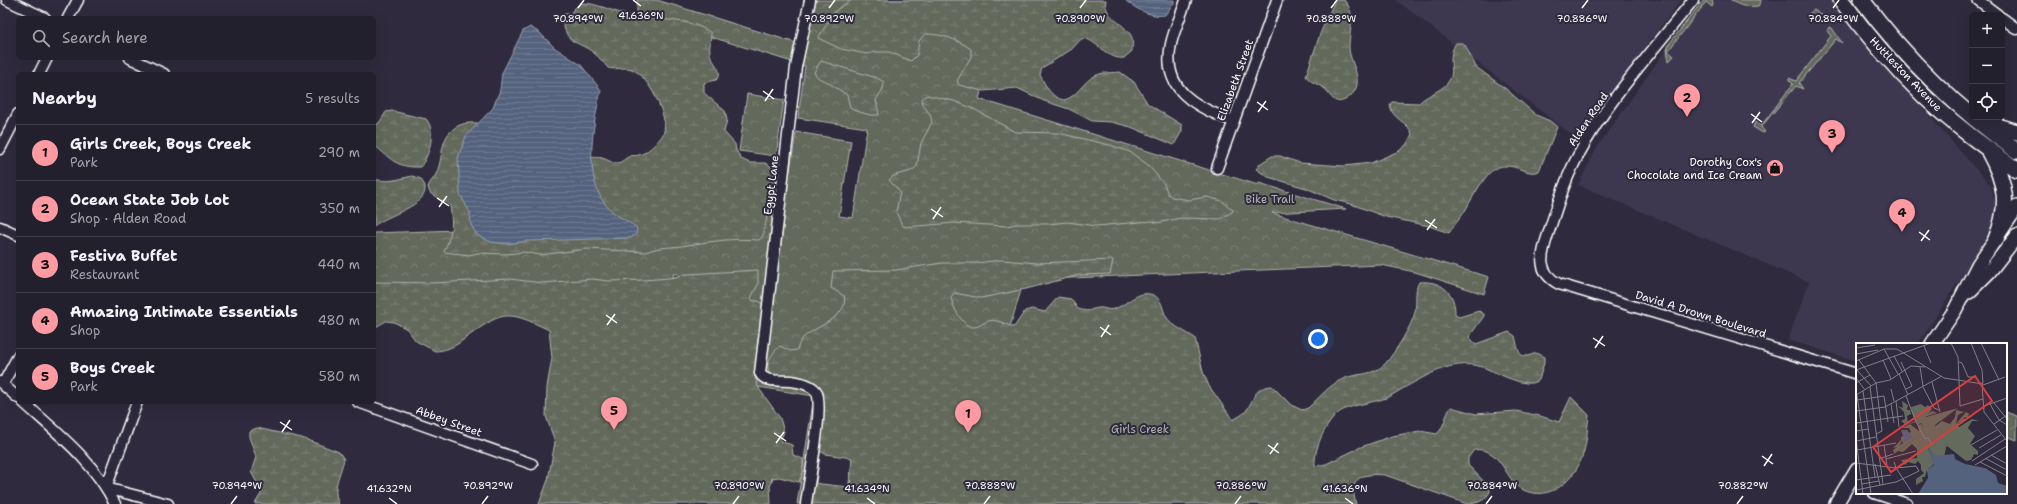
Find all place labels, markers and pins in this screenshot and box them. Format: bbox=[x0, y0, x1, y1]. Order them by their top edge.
pin: 2 bbox=[1674, 84, 1700, 117]
pin: 3 bbox=[1819, 120, 1845, 153]
place label: Dorothy Cox's Chocolate and Ice Cream bbox=[1627, 155, 1763, 183]
shop icon: Dorothy Cox's Chocolate and Ice Cream bbox=[1765, 158, 1785, 178]
pin: 4 bbox=[1889, 199, 1915, 232]
pin: 5 bbox=[601, 397, 627, 430]
pin: 1 bbox=[955, 400, 981, 433]

